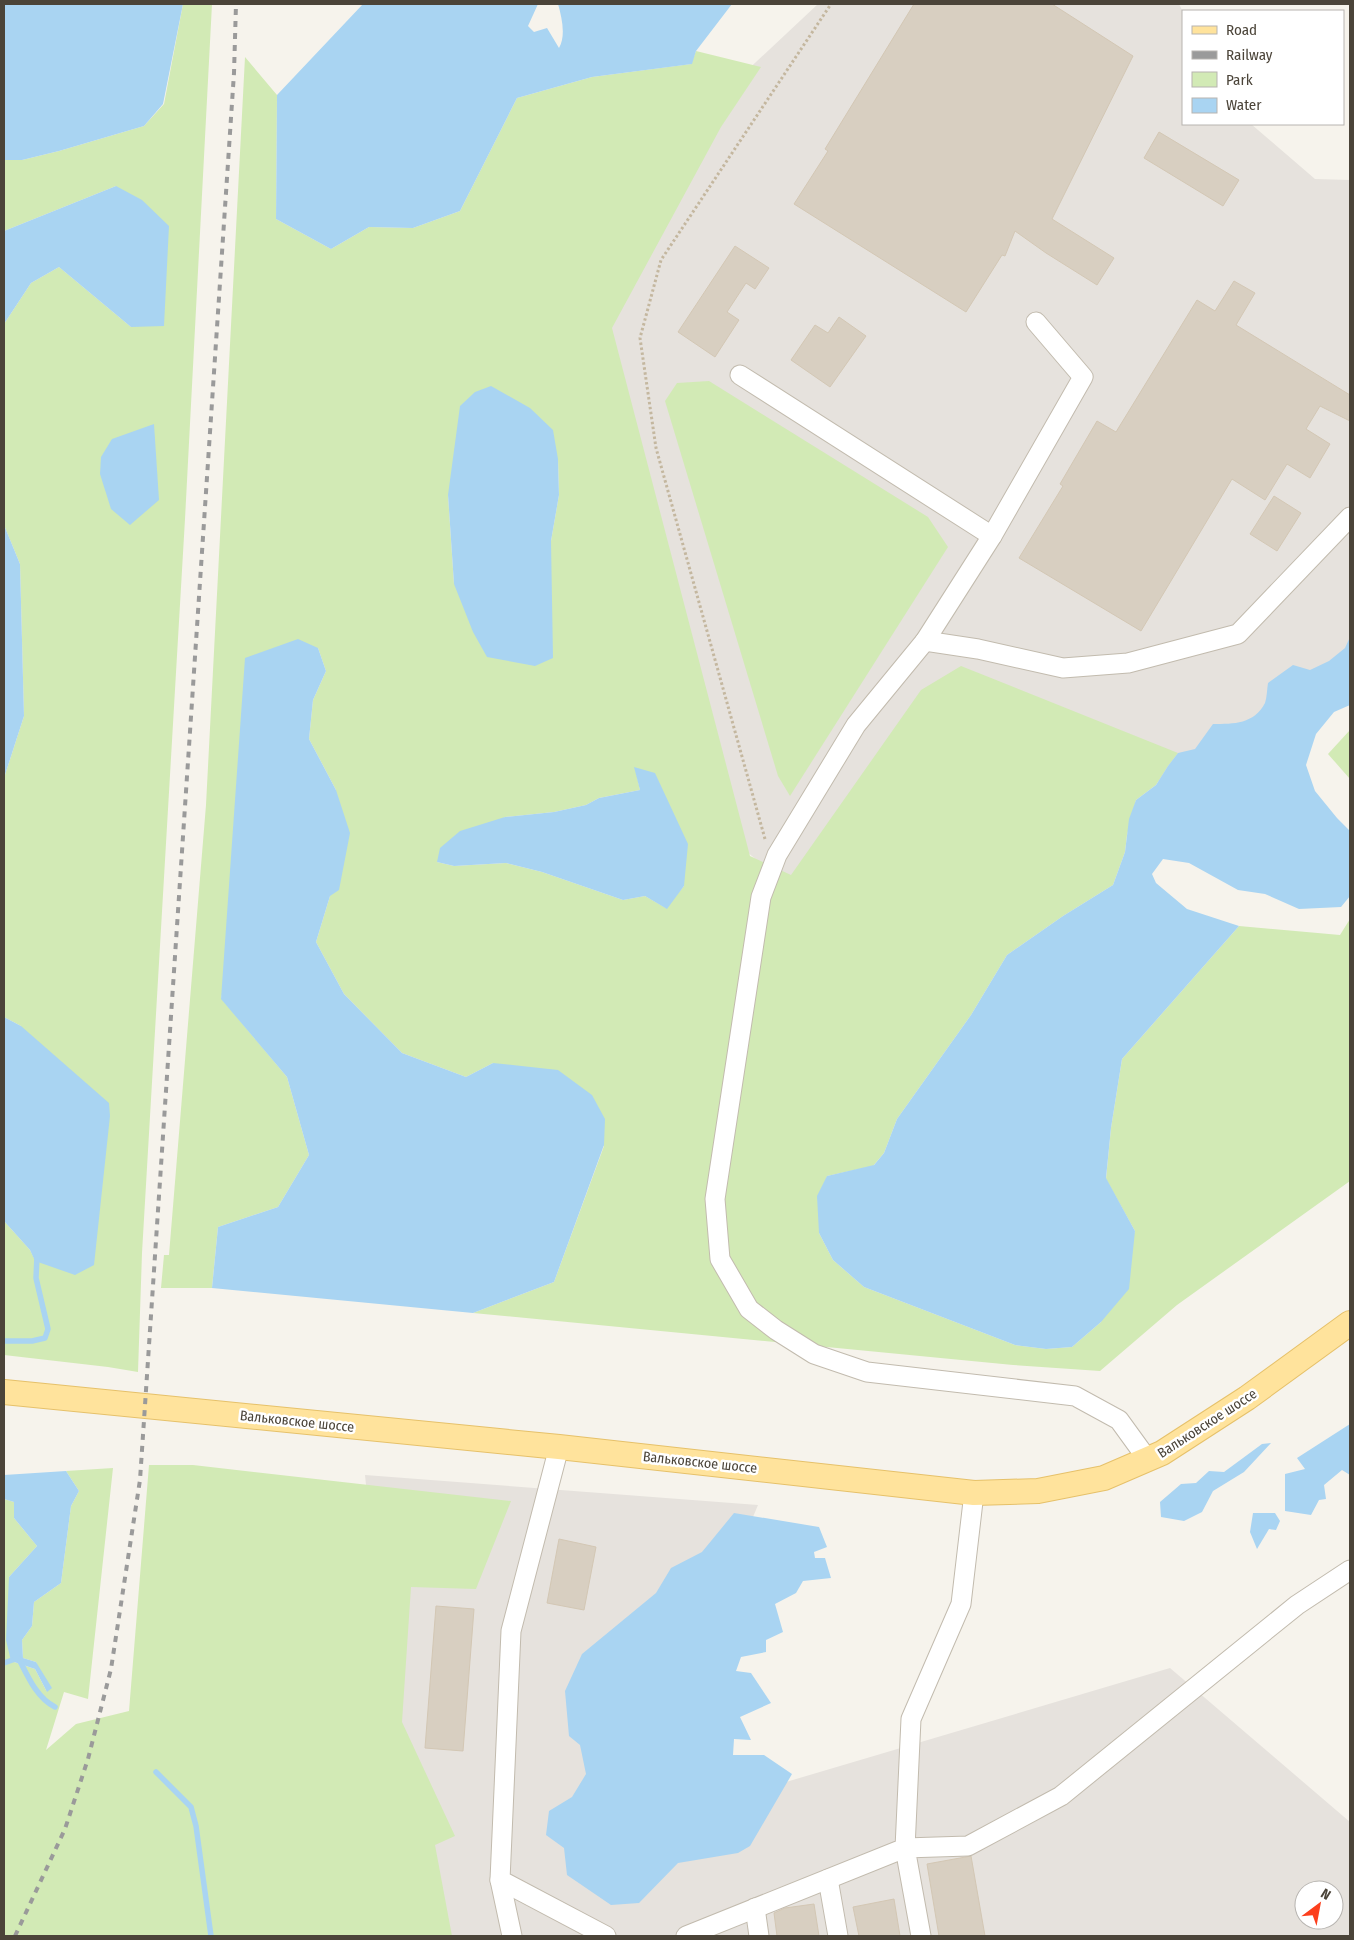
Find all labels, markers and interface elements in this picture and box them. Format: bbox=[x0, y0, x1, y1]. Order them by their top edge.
legend bbox=[1182, 10, 1344, 125]
text: Road bbox=[1226, 21, 1257, 39]
text: Railway bbox=[1226, 46, 1273, 64]
text: Park bbox=[1226, 71, 1253, 89]
text: Water bbox=[1226, 96, 1262, 114]
street label: Вальковское шоссе bbox=[1155, 1385, 1260, 1462]
street label: Вальковское шоссе bbox=[239, 1407, 355, 1436]
street label: Вальковское шоссе bbox=[642, 1448, 758, 1477]
north arrow bbox=[1294, 1880, 1344, 1930]
text: N bbox=[1318, 1885, 1334, 1904]

